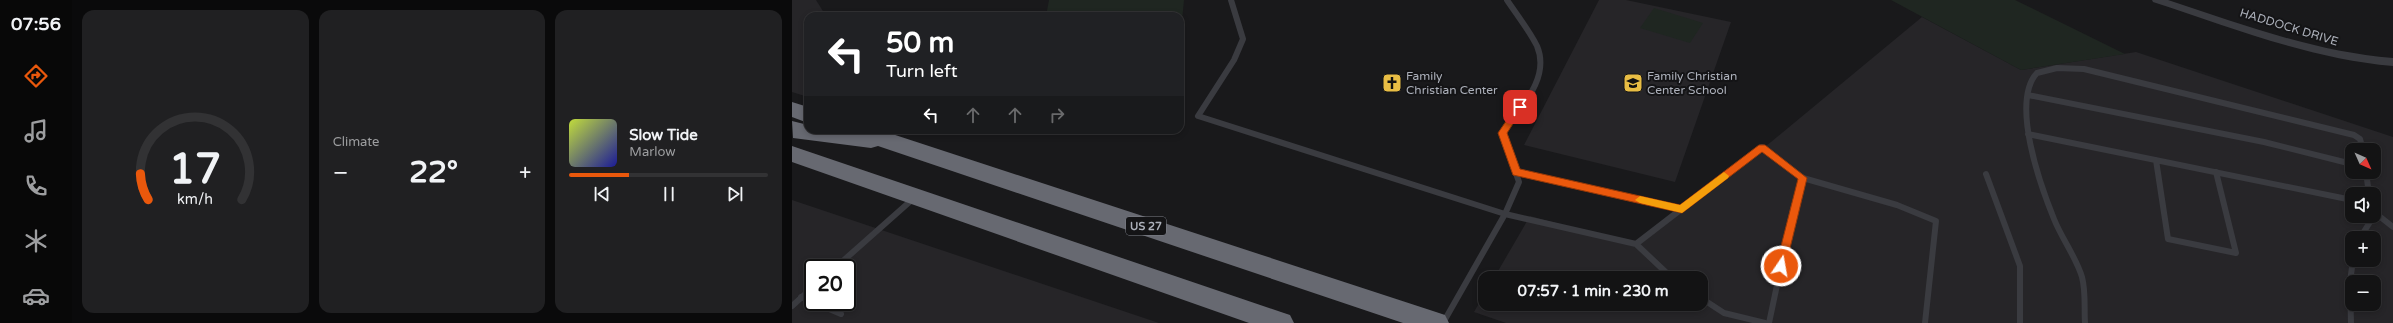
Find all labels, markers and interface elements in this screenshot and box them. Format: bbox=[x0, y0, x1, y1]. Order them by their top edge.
street label: HADDOCK DRIVE bbox=[2238, 5, 2340, 49]
text: 07:56 bbox=[11, 13, 61, 35]
text: 50 m bbox=[886, 26, 954, 60]
icon: left bbox=[820, 28, 872, 80]
text: Turn left bbox=[886, 60, 958, 82]
icon: directions bbox=[22, 62, 50, 90]
place label: Family Christian Center bbox=[1406, 69, 1498, 97]
place label: Family Christian Center School bbox=[1647, 69, 1737, 97]
church icon: Family Christian Center bbox=[1381, 72, 1403, 94]
school or university icon: Family Christian Center School bbox=[1622, 72, 1644, 94]
pin bbox=[1503, 90, 1537, 124]
icon: arrive bbox=[1509, 96, 1531, 118]
icon: left bbox=[920, 104, 942, 126]
icon: ahead bbox=[962, 104, 984, 126]
icon: ahead bbox=[1004, 104, 1026, 126]
icon: right bbox=[1046, 104, 1068, 126]
icon: music bbox=[22, 117, 50, 145]
text: Slow Tide bbox=[629, 126, 698, 144]
text: Climate bbox=[333, 134, 379, 150]
north arrow bbox=[2345, 143, 2381, 179]
map controls bbox=[2345, 143, 2381, 311]
text: 17 bbox=[169, 144, 221, 194]
text: Marlow bbox=[629, 144, 676, 160]
text: 22° bbox=[409, 154, 458, 191]
text: − bbox=[333, 160, 348, 186]
text: + bbox=[519, 160, 531, 186]
icon: phone bbox=[22, 172, 50, 200]
icon: previous bbox=[591, 183, 613, 205]
icon: pause bbox=[658, 183, 680, 205]
icon: next bbox=[724, 183, 746, 205]
button: sound bbox=[2345, 187, 2381, 223]
text: km/h bbox=[177, 190, 213, 207]
road number: US 27 bbox=[1126, 217, 1166, 235]
icon: climate bbox=[22, 227, 50, 255]
button: + bbox=[2345, 231, 2381, 267]
position arrow bbox=[1760, 245, 1802, 287]
speed limit sign: 20 bbox=[804, 259, 856, 311]
button: − bbox=[2345, 275, 2381, 311]
icon: car bbox=[22, 282, 50, 310]
text: 07:57 · 1 min · 230 m bbox=[1518, 282, 1668, 300]

